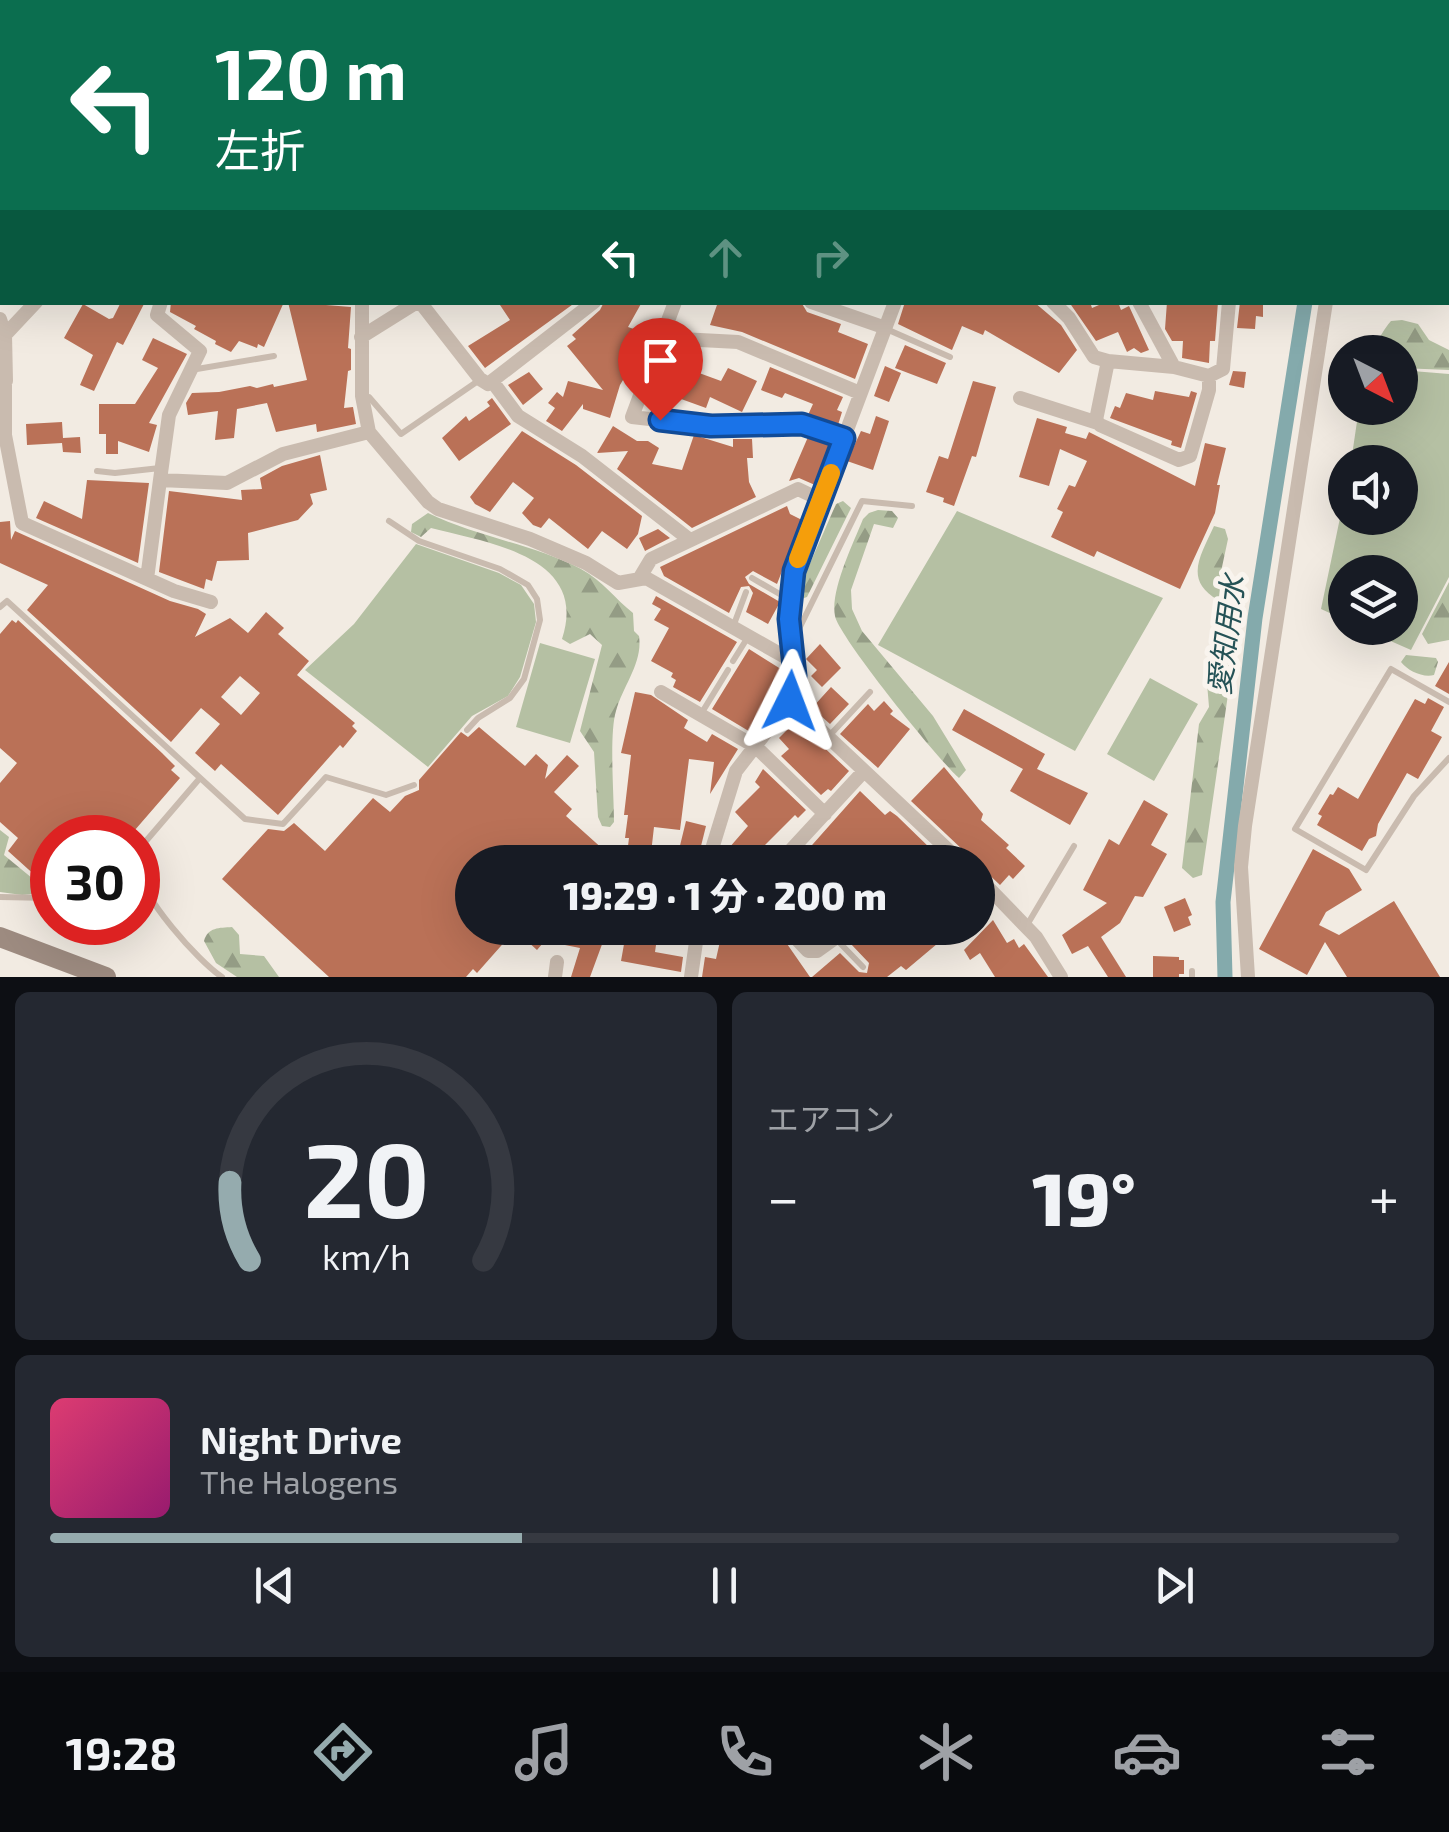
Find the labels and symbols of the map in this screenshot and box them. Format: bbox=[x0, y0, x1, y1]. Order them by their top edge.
pin bbox=[618, 318, 703, 421]
north arrow bbox=[1328, 335, 1418, 425]
water label: 愛知用水 bbox=[1200, 570, 1251, 697]
position arrow bbox=[738, 649, 842, 753]
speed limit sign: 30 bbox=[30, 815, 160, 945]

